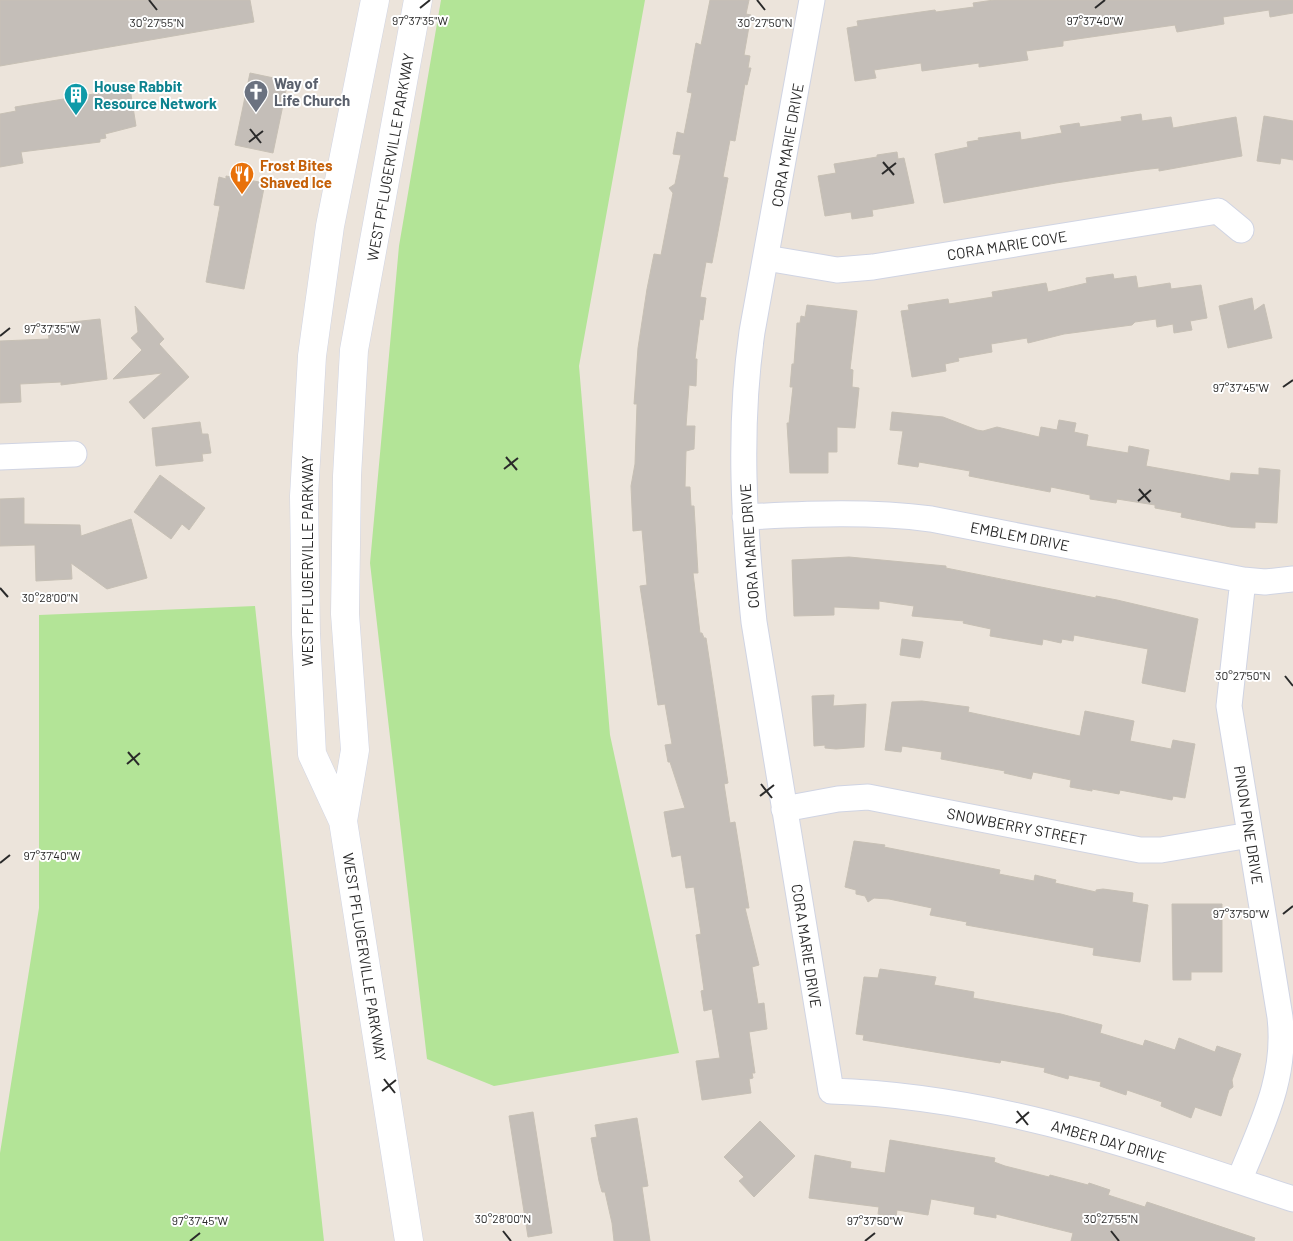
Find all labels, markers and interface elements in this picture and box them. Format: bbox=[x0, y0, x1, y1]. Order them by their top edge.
text: 97°37'35"W bbox=[392, 13, 448, 27]
text: 97°37'40"W bbox=[1067, 13, 1124, 27]
text: 30°27'55"N bbox=[130, 15, 184, 29]
text: 30°27'50"N bbox=[737, 15, 793, 29]
street label: WEST PFLUGERVILLE PARKWAY bbox=[363, 52, 417, 262]
place label: Way of Life Church bbox=[274, 74, 350, 109]
place label: House Rabbit Resource Network bbox=[94, 77, 217, 112]
church icon: Way of Life Church bbox=[243, 79, 269, 113]
building icon: House Rabbit Resource Network bbox=[63, 82, 89, 116]
street label: CORA MARIE DRIVE bbox=[767, 82, 807, 208]
place label: Frost Bites Shaved Ice bbox=[260, 156, 333, 191]
restaurant icon: Frost Bites Shaved Ice bbox=[229, 161, 255, 195]
street label: CORA MARIE COVE bbox=[946, 227, 1068, 263]
text: 97°37'35"W bbox=[24, 321, 80, 335]
text: 97°37'45"W bbox=[1213, 380, 1270, 394]
street label: WEST PFLUGERVILLE PARKWAY bbox=[298, 456, 316, 666]
street label: CORA MARIE DRIVE bbox=[736, 483, 762, 609]
street label: EMBLEM DRIVE bbox=[969, 518, 1071, 554]
text: 30°28'00"N bbox=[22, 590, 78, 604]
text: 30°27'50"N bbox=[1215, 668, 1271, 682]
street label: PINON PINE DRIVE bbox=[1231, 764, 1267, 886]
street label: SNOWBERRY STREET bbox=[946, 804, 1088, 848]
text: 97°37'40"W bbox=[24, 848, 81, 862]
street label: WEST PFLUGERVILLE PARKWAY bbox=[340, 851, 390, 1063]
street label: CORA MARIE DRIVE bbox=[788, 883, 826, 1009]
text: 97°37'50"W bbox=[1213, 906, 1270, 920]
street label: AMBER DAY DRIVE bbox=[1049, 1116, 1169, 1166]
text: 30°28'00"N bbox=[475, 1211, 531, 1225]
text: 30°27'55"N bbox=[1084, 1211, 1138, 1225]
text: 97°37'45"W bbox=[172, 1213, 229, 1227]
text: 97°37'50"W bbox=[847, 1213, 904, 1227]

